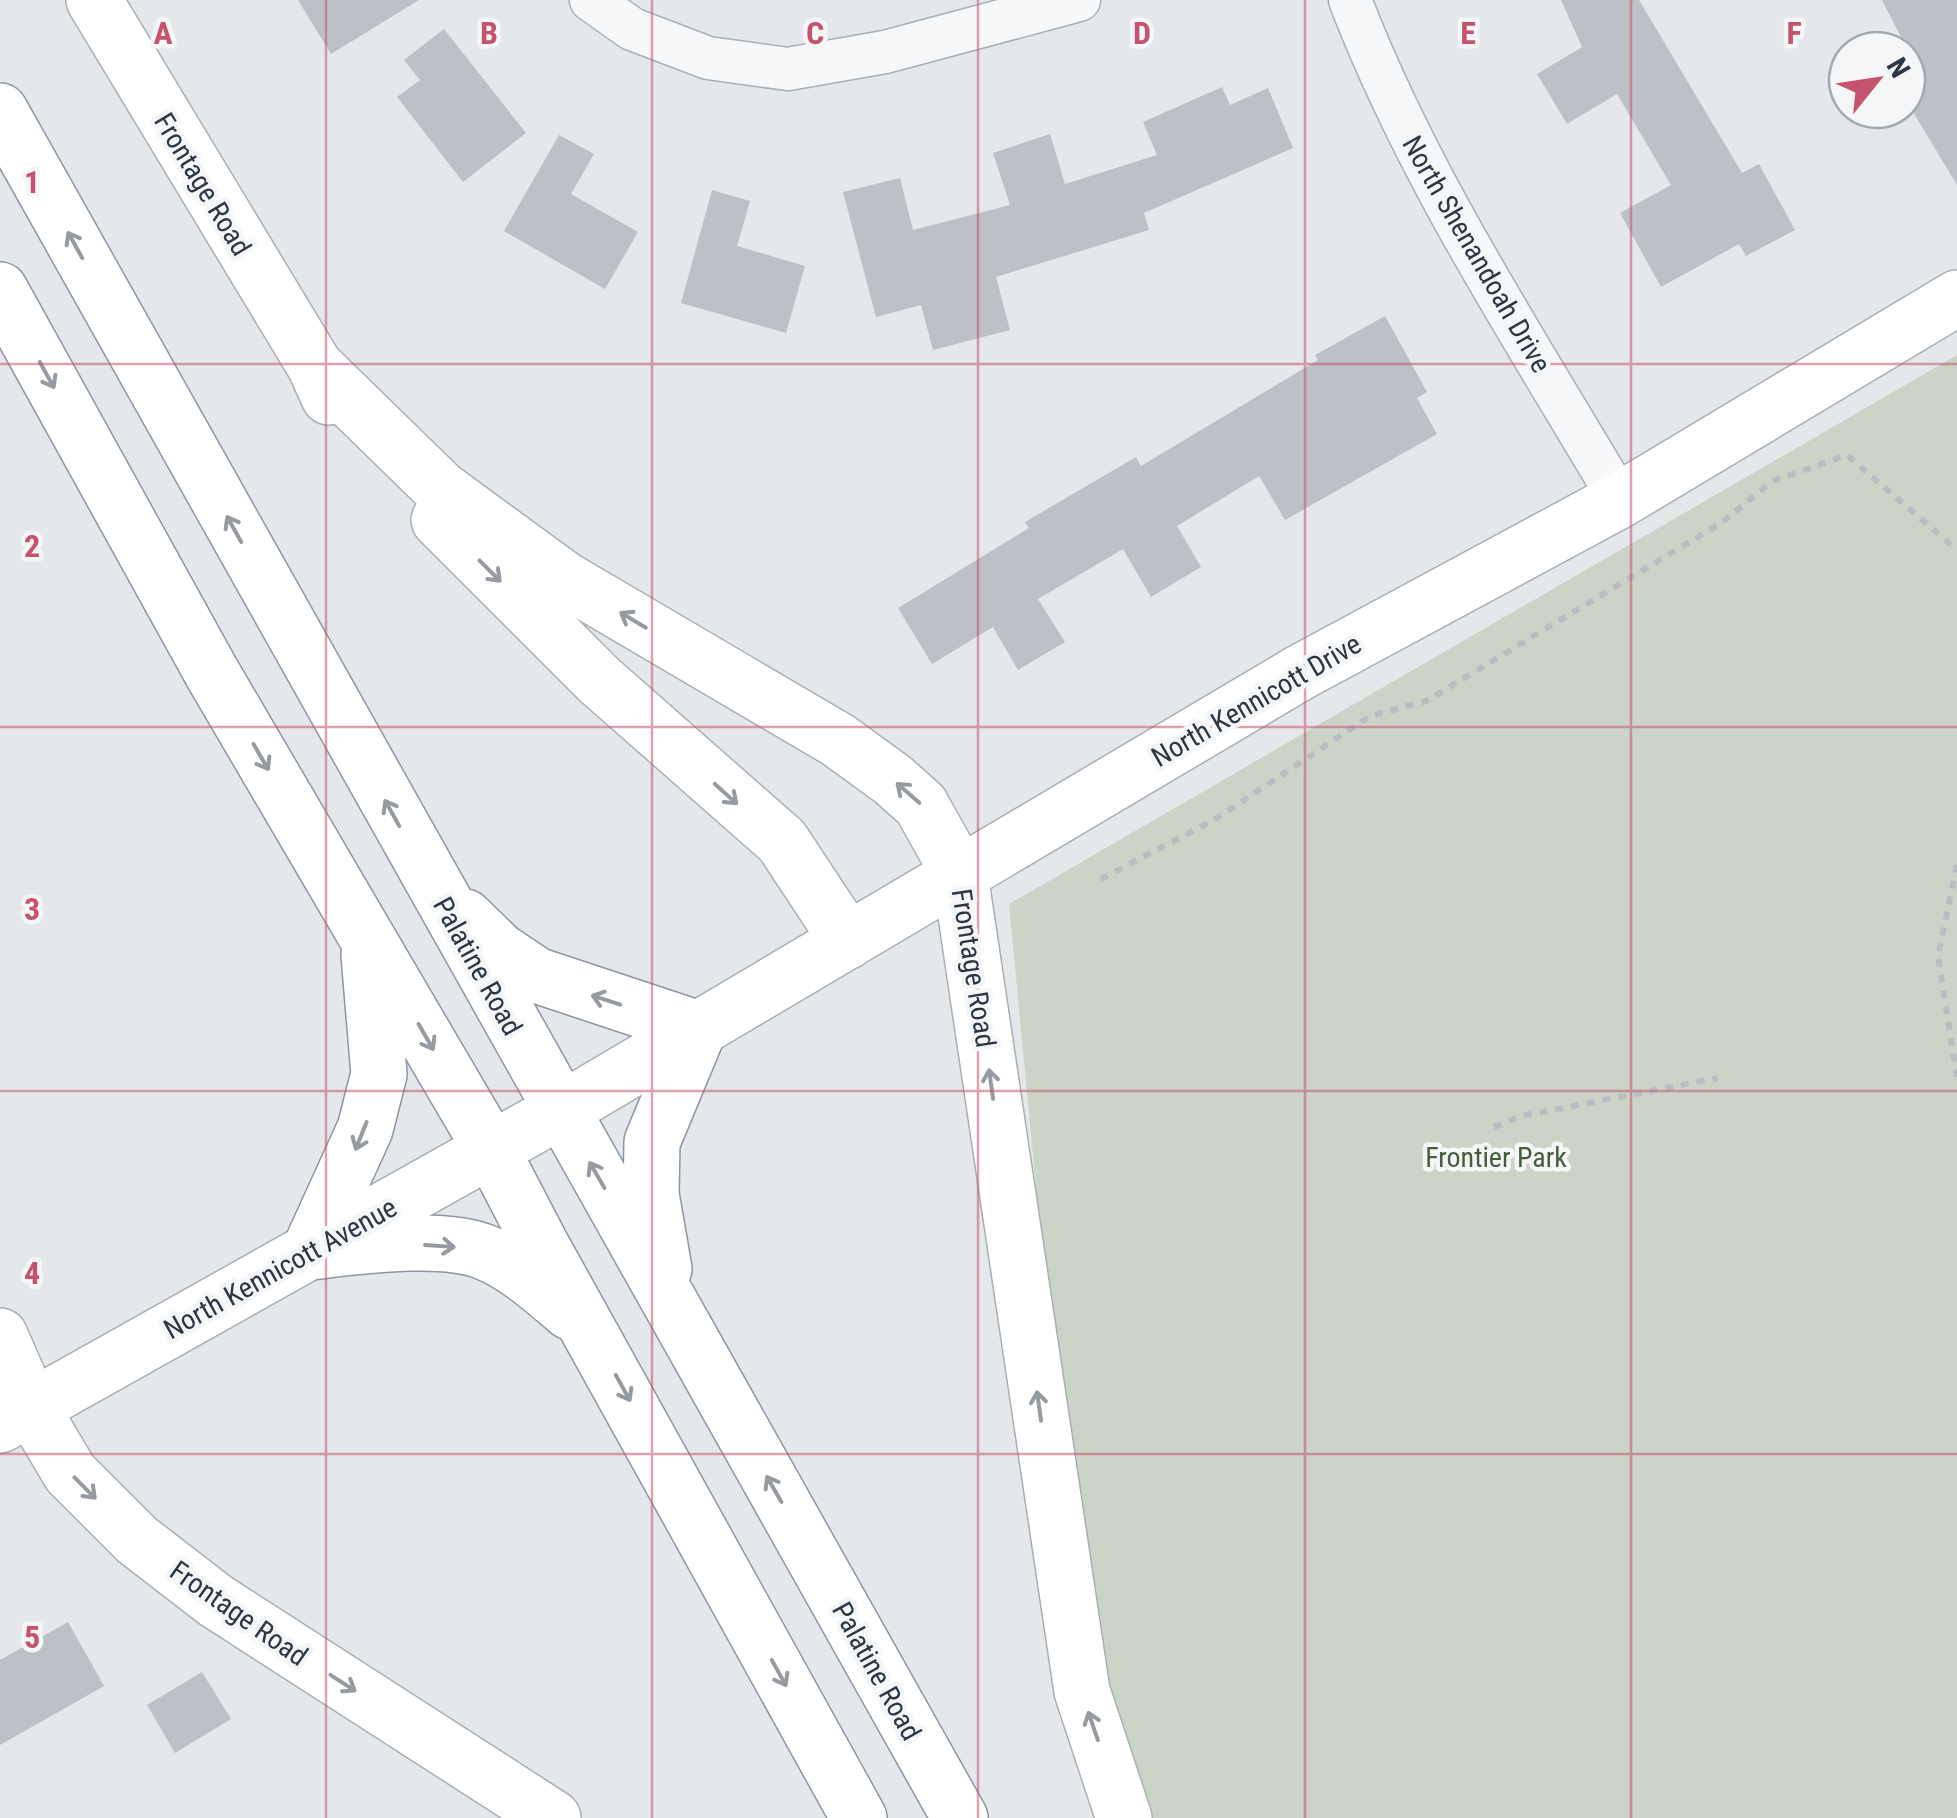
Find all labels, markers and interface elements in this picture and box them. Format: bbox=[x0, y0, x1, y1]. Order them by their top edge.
text: A bbox=[153, 14, 173, 52]
text: B bbox=[480, 14, 498, 52]
text: C bbox=[806, 14, 824, 52]
text: D bbox=[1133, 14, 1151, 52]
text: E bbox=[1460, 14, 1476, 52]
text: F bbox=[1786, 14, 1802, 52]
north arrow bbox=[1827, 30, 1927, 130]
text: N bbox=[1880, 52, 1917, 83]
street label: Frontage Road bbox=[147, 107, 258, 261]
street label: North Shenandoah Drive bbox=[1395, 130, 1558, 378]
text: 1 bbox=[24, 163, 40, 201]
one-way arrow bbox=[65, 231, 85, 260]
one-way arrow bbox=[38, 360, 58, 390]
one-way arrow bbox=[223, 514, 243, 544]
text: 2 bbox=[24, 527, 40, 565]
one-way arrow bbox=[477, 559, 501, 583]
one-way arrow bbox=[619, 610, 648, 630]
street label: North Kennicott Drive bbox=[1146, 627, 1367, 774]
one-way arrow bbox=[251, 742, 271, 771]
one-way arrow bbox=[713, 783, 738, 806]
one-way arrow bbox=[895, 783, 921, 805]
one-way arrow bbox=[382, 799, 402, 827]
street label: Frontage Road bbox=[945, 886, 1002, 1050]
text: 3 bbox=[24, 890, 40, 928]
street label: Palatine Road bbox=[426, 891, 529, 1041]
one-way arrow bbox=[590, 989, 622, 1007]
one-way arrow bbox=[416, 1022, 436, 1051]
one-way arrow bbox=[982, 1068, 1000, 1101]
one-way arrow bbox=[351, 1120, 369, 1151]
park label: Frontier Park bbox=[1425, 1141, 1567, 1174]
one-way arrow bbox=[586, 1161, 606, 1191]
street label: North Kennicott Avenue bbox=[158, 1191, 402, 1346]
one-way arrow bbox=[424, 1237, 456, 1256]
text: 4 bbox=[24, 1254, 40, 1292]
one-way arrow bbox=[613, 1373, 633, 1402]
one-way arrow bbox=[1030, 1390, 1048, 1422]
one-way arrow bbox=[72, 1475, 97, 1500]
one-way arrow bbox=[763, 1475, 783, 1504]
street label: Frontage Road bbox=[164, 1554, 314, 1673]
street label: Palatine Road bbox=[825, 1596, 928, 1746]
text: 5 bbox=[24, 1618, 40, 1656]
one-way arrow bbox=[770, 1657, 790, 1687]
one-way arrow bbox=[329, 1673, 357, 1694]
one-way arrow bbox=[1083, 1710, 1101, 1742]

